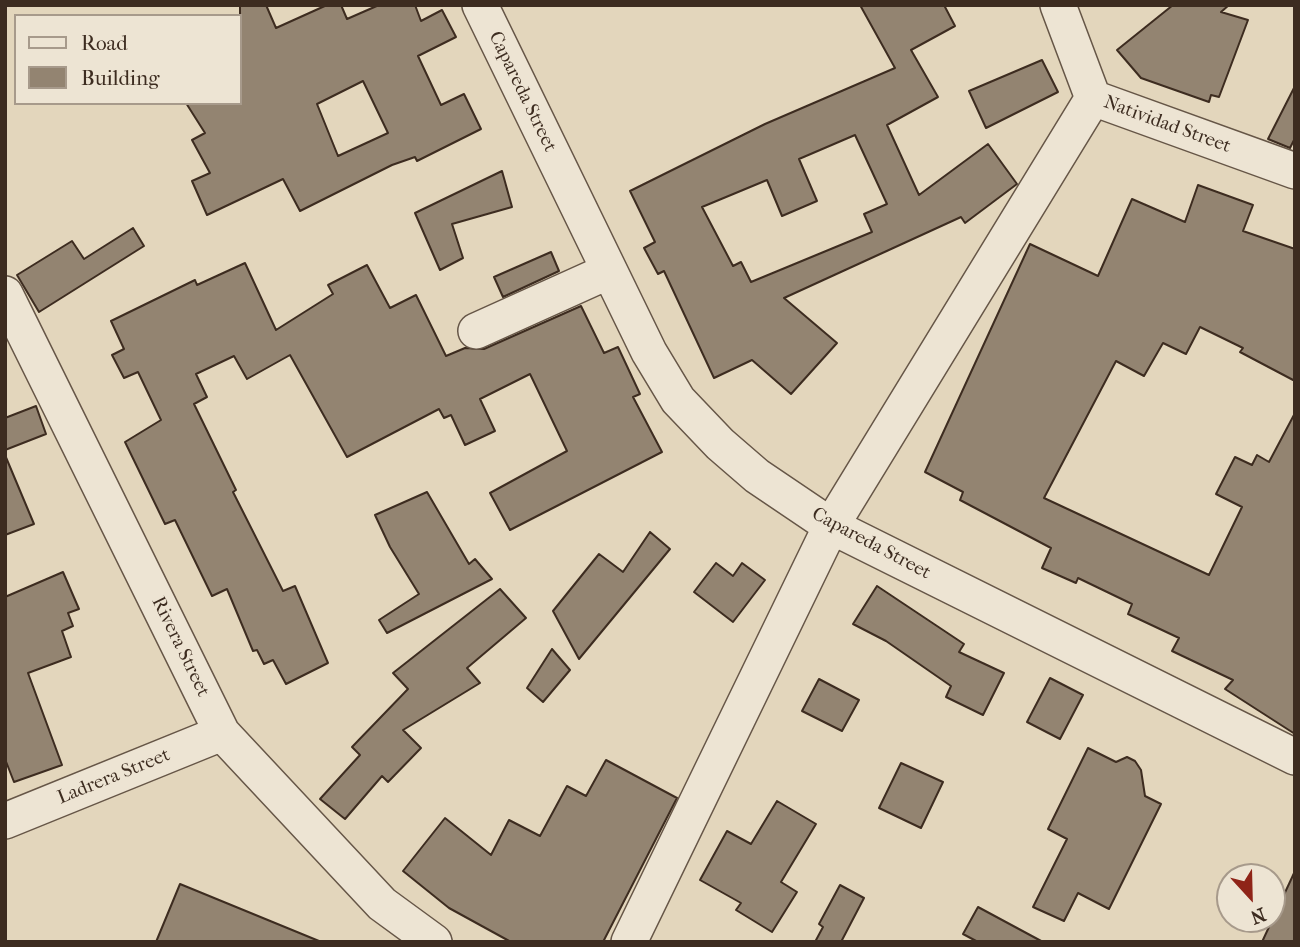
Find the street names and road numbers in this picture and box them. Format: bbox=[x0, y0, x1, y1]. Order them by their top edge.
street label: Capareda Street bbox=[483, 28, 561, 156]
street label: Natividad Street bbox=[1100, 91, 1234, 159]
street label: Capareda Street bbox=[808, 503, 934, 585]
street label: Rivera Street bbox=[146, 593, 214, 701]
street label: Ladrera Street bbox=[55, 744, 173, 810]

